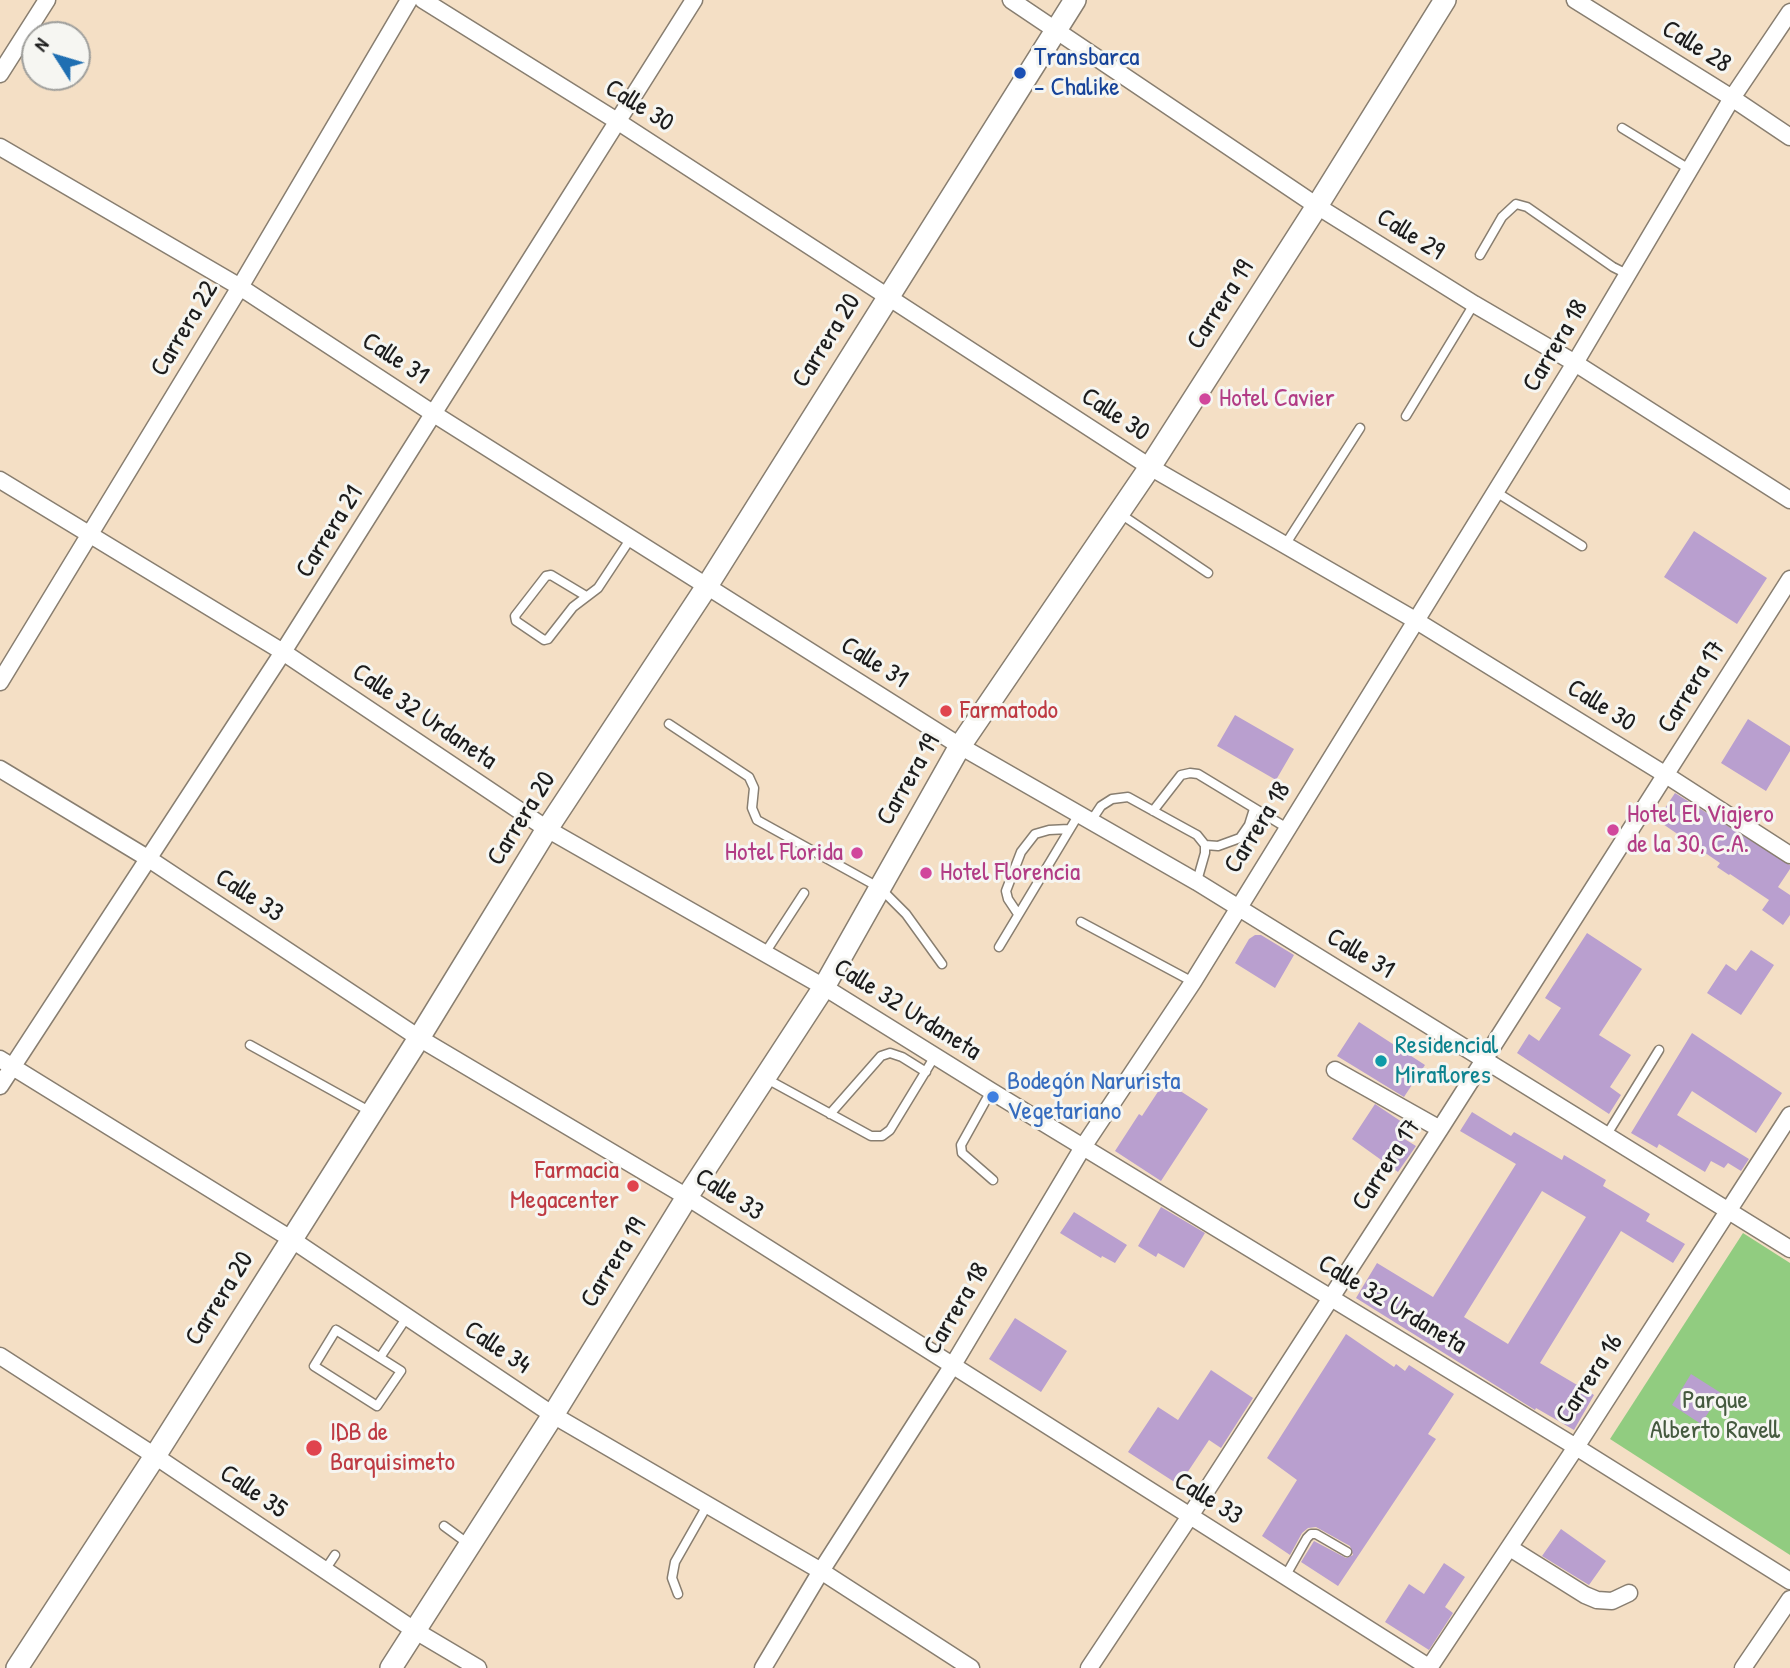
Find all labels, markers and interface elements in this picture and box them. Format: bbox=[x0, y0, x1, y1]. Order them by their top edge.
street label: Calle 28 bbox=[1656, 14, 1736, 80]
north arrow bbox=[21, 21, 91, 91]
text: N bbox=[27, 33, 54, 56]
place label: Transbarca - Chalike bbox=[1034, 42, 1139, 104]
marker: Transbarca - Chalike bbox=[1012, 65, 1028, 81]
street label: Calle 30 bbox=[599, 73, 679, 139]
street label: Calle 29 bbox=[1370, 202, 1450, 268]
street label: Carrera 19 bbox=[1181, 255, 1261, 355]
street label: Carrera 22 bbox=[145, 276, 225, 382]
street label: Carrera 20 bbox=[786, 288, 868, 394]
street label: Carrera 18 bbox=[1516, 294, 1596, 398]
street label: Calle 31 bbox=[356, 326, 434, 392]
street label: Calle 30 bbox=[1075, 381, 1155, 449]
place label: Hotel Cavier bbox=[1219, 383, 1335, 415]
marker: Hotel Cavier bbox=[1197, 391, 1213, 407]
street label: Carrera 21 bbox=[290, 480, 370, 584]
street label: Calle 31 bbox=[835, 630, 913, 696]
street label: Carrera 17 bbox=[1651, 635, 1733, 739]
street label: Calle 32 Urdaneta bbox=[346, 657, 502, 777]
street label: Calle 30 bbox=[1561, 673, 1641, 739]
place label: Farmatodo bbox=[960, 695, 1058, 727]
marker: Farmatodo bbox=[938, 703, 954, 719]
street label: Carrera 19 bbox=[870, 729, 948, 831]
street label: Carrera 20 bbox=[481, 766, 563, 872]
street label: Carrera 18 bbox=[1218, 777, 1298, 879]
place label: Hotel El Viajero de la 30, C.A. bbox=[1627, 799, 1774, 860]
marker: Hotel El Viajero de la 30, C.A. bbox=[1605, 822, 1621, 838]
place label: Hotel Florida bbox=[725, 837, 843, 869]
marker: Hotel Florida bbox=[849, 845, 865, 861]
place label: Hotel Florencia bbox=[940, 857, 1080, 889]
street label: Calle 33 bbox=[209, 862, 289, 930]
marker: Hotel Florencia bbox=[918, 865, 934, 881]
street label: Calle 31 bbox=[1321, 922, 1399, 986]
street label: Calle 32 Urdaneta bbox=[828, 952, 986, 1068]
place label: Residencial Miraflores bbox=[1395, 1030, 1498, 1092]
marker: Residencial Miraflores bbox=[1373, 1053, 1389, 1069]
place label: Bodegón Narurista Vegetariano bbox=[1007, 1066, 1180, 1128]
marker: Bodegón Narurista Vegetariano bbox=[985, 1089, 1001, 1105]
street label: Carrera 17 bbox=[1346, 1113, 1428, 1217]
place label: Farmacia Megacenter bbox=[510, 1155, 619, 1216]
street label: Calle 33 bbox=[689, 1162, 769, 1228]
marker: Farmacia Megacenter bbox=[625, 1178, 641, 1194]
street label: Carrera 19 bbox=[574, 1212, 654, 1314]
street label: Carrera 20 bbox=[179, 1246, 261, 1352]
street label: Calle 32 Urdaneta bbox=[1312, 1248, 1472, 1362]
street label: Carrera 18 bbox=[917, 1257, 997, 1361]
street label: Calle 34 bbox=[458, 1315, 536, 1381]
street label: Carrera 16 bbox=[1549, 1328, 1631, 1430]
park label: Parque Alberto Ravell bbox=[1650, 1385, 1780, 1446]
place label: IDB de Barquisimeto bbox=[330, 1417, 455, 1478]
marker: IDB de Barquisimeto bbox=[304, 1438, 324, 1458]
street label: Calle 35 bbox=[213, 1458, 293, 1526]
street label: Calle 33 bbox=[1168, 1466, 1248, 1532]

